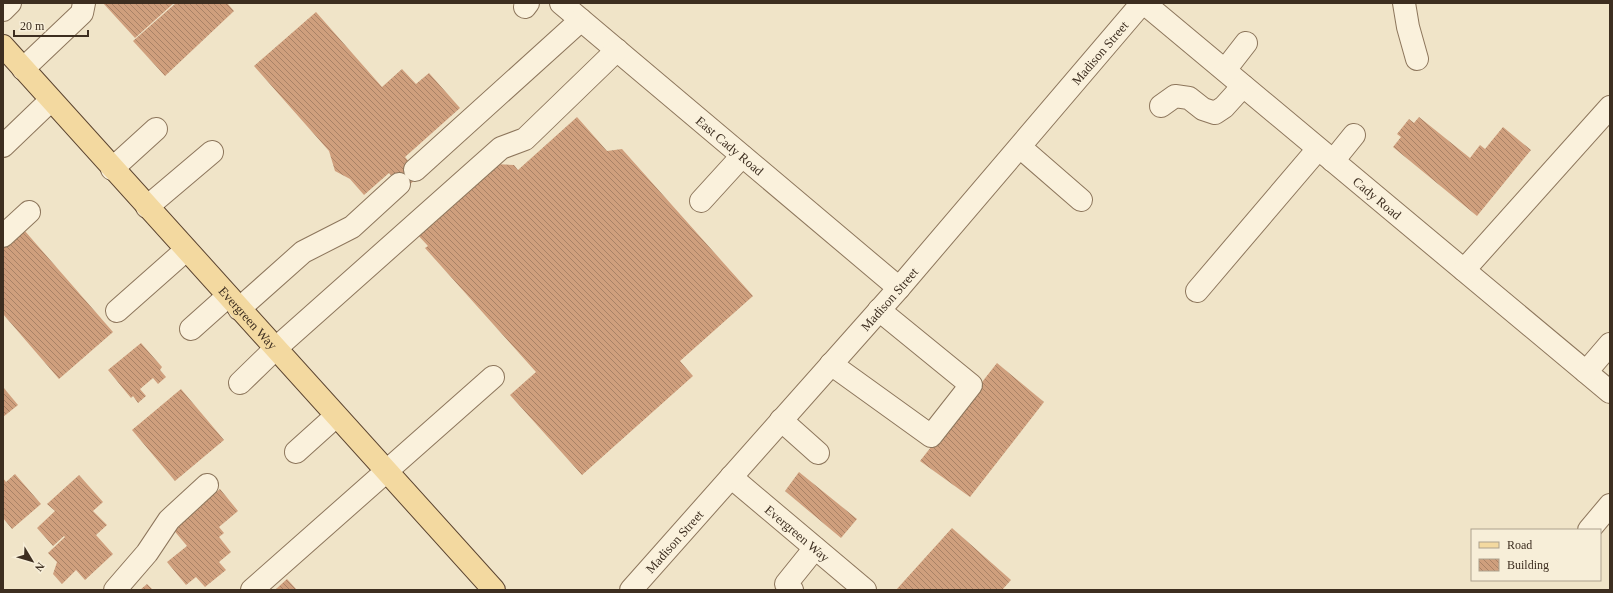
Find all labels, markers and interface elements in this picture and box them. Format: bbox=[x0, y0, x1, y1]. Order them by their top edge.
scale bar bbox=[14, 12, 88, 38]
street label: Madison Street bbox=[1068, 17, 1131, 88]
text: 20 m bbox=[20, 19, 45, 33]
street label: East Cady Road bbox=[693, 113, 767, 179]
street label: Cady Road bbox=[1350, 173, 1405, 223]
street label: Madison Street bbox=[857, 264, 921, 334]
street label: Evergreen Way bbox=[216, 283, 281, 353]
street label: Evergreen Way bbox=[762, 502, 833, 565]
street label: Madison Street bbox=[642, 507, 706, 576]
legend bbox=[1471, 529, 1601, 581]
text: Road bbox=[1507, 538, 1532, 552]
north arrow bbox=[12, 541, 52, 581]
text: Building bbox=[1507, 558, 1549, 572]
text: N bbox=[33, 560, 47, 574]

